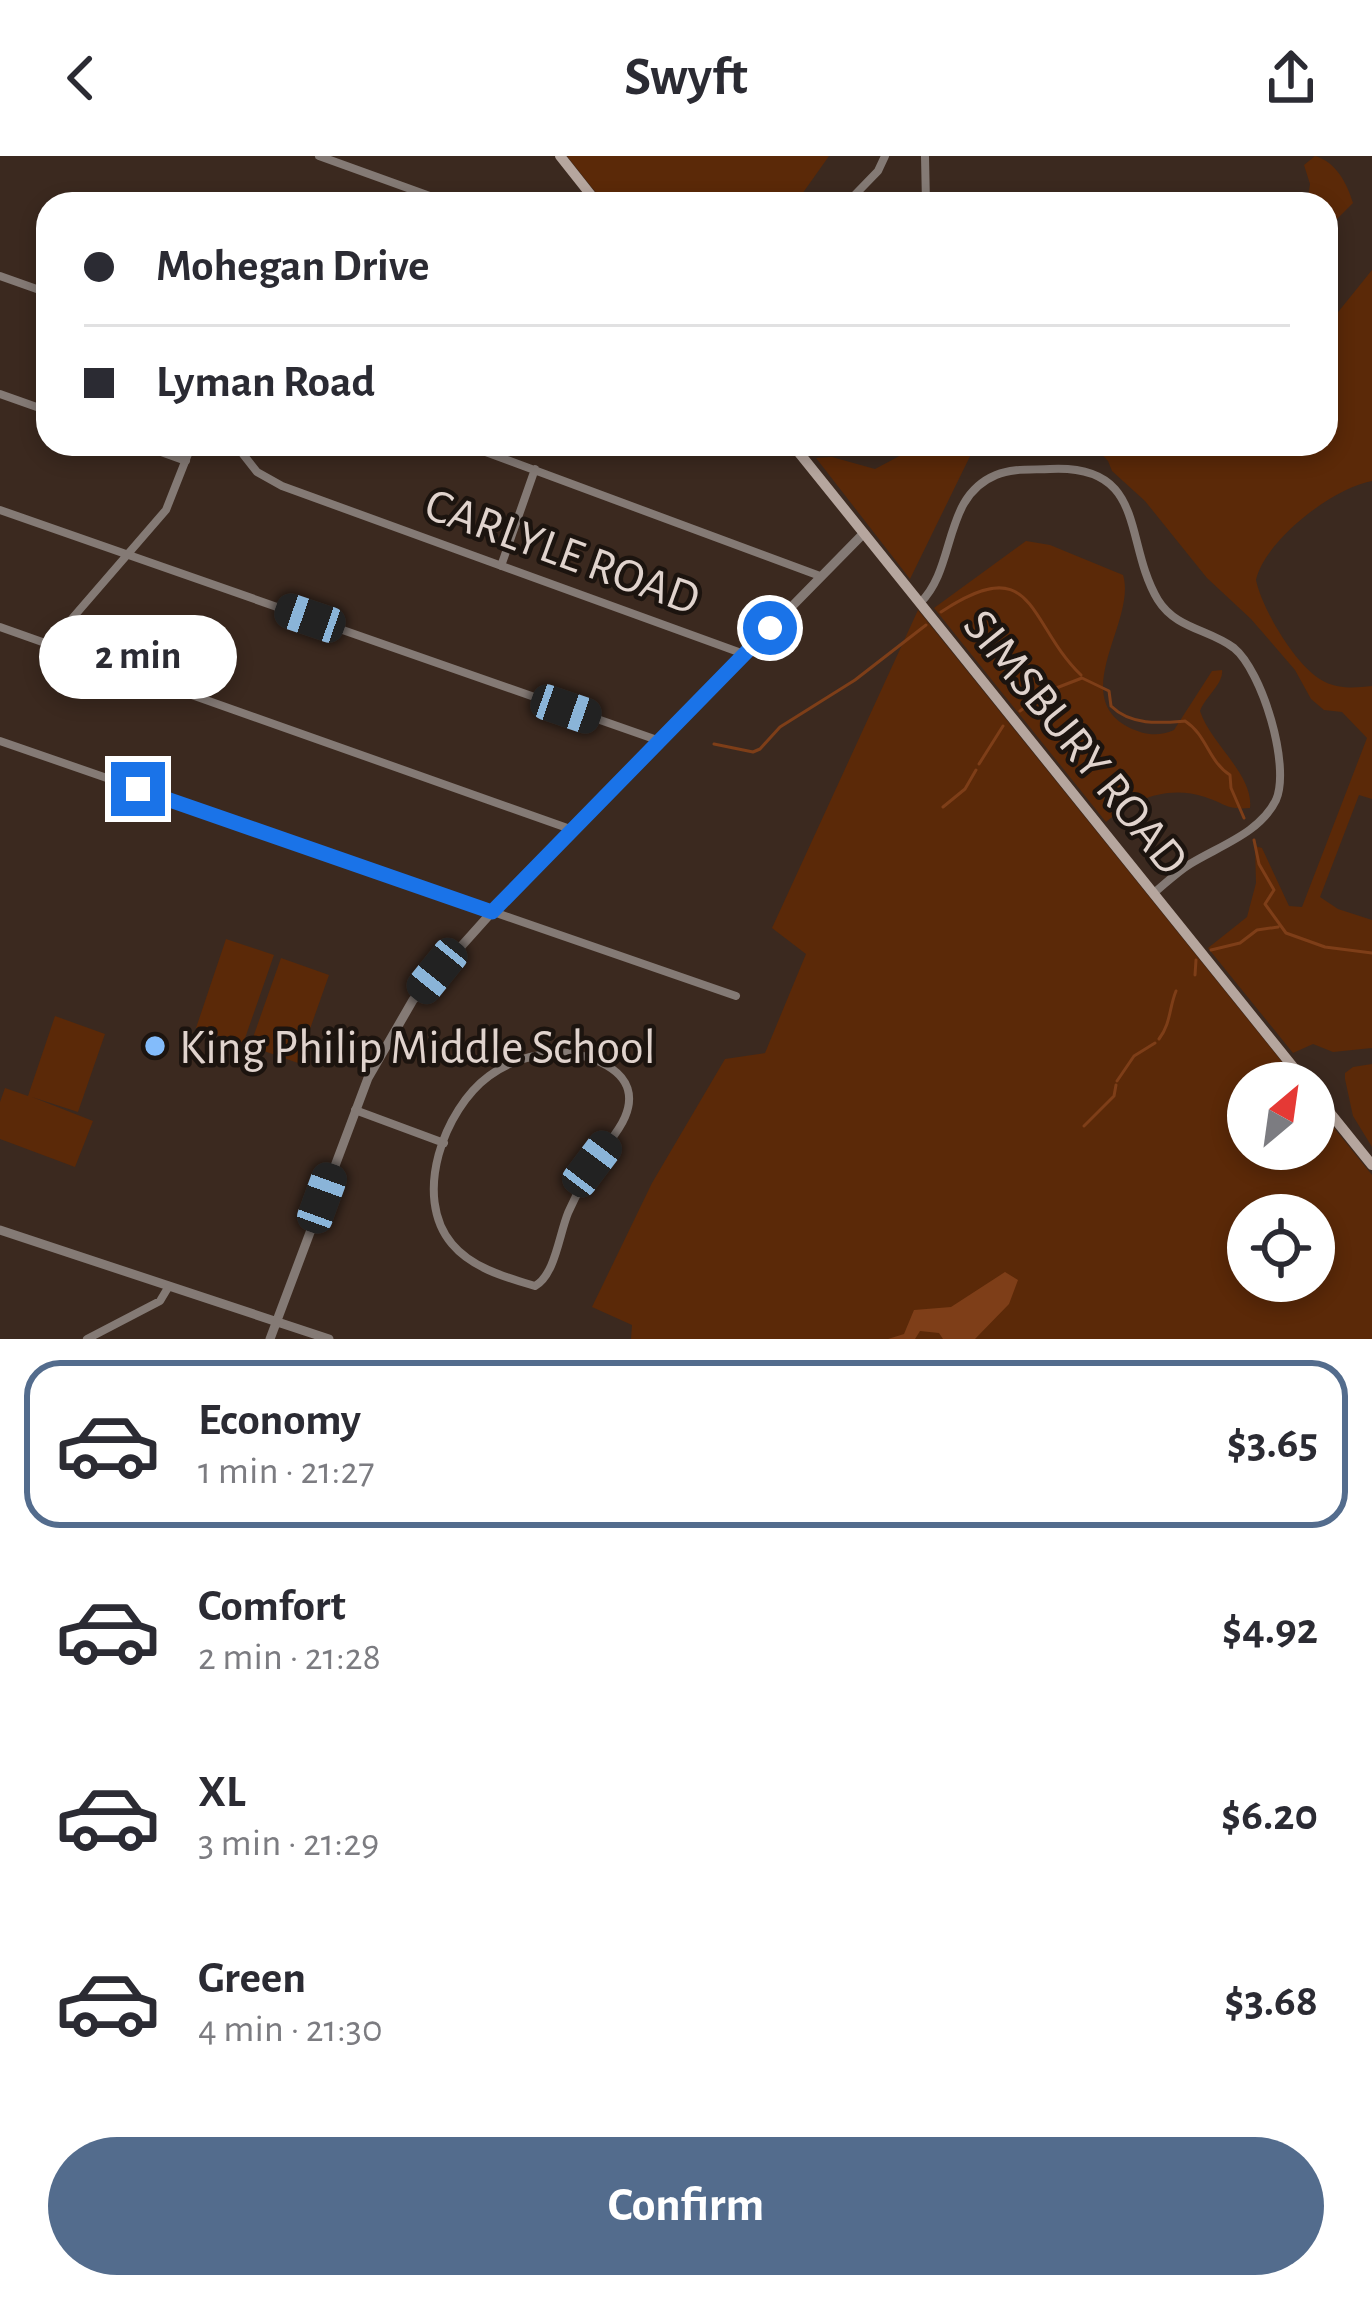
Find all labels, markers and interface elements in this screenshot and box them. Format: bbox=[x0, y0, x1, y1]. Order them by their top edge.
icon: back bbox=[48, 45, 114, 111]
icon: share bbox=[1258, 45, 1324, 111]
text: Swyft bbox=[624, 51, 748, 105]
text: Mohegan Drive bbox=[156, 244, 430, 289]
text: Lyman Road bbox=[156, 360, 375, 405]
street label: CARLYLE ROAD bbox=[418, 481, 705, 625]
car bbox=[270, 589, 350, 647]
route start bbox=[743, 601, 797, 655]
street label: SIMSBURY ROAD bbox=[954, 601, 1196, 884]
callout: 2 min bbox=[39, 615, 237, 699]
text: 2 min bbox=[95, 637, 181, 676]
car bbox=[526, 680, 606, 738]
route end bbox=[111, 762, 165, 816]
car bbox=[400, 932, 474, 1010]
place label: King Philip Middle School bbox=[179, 1025, 656, 1073]
marker: King Philip Middle School bbox=[142, 1033, 168, 1059]
north arrow bbox=[1227, 1062, 1335, 1170]
map controls bbox=[1227, 1062, 1335, 1302]
car bbox=[556, 1124, 628, 1204]
car bbox=[293, 1158, 351, 1238]
button: locate bbox=[1227, 1194, 1335, 1302]
icon: car bbox=[54, 1390, 162, 1498]
text: Economy bbox=[198, 1398, 361, 1443]
text: $3.65 bbox=[1227, 1421, 1318, 1466]
text: 1 min · 21:27 bbox=[198, 1452, 375, 1491]
icon: car bbox=[54, 1576, 162, 1684]
text: Comfort bbox=[198, 1584, 346, 1629]
text: $4.92 bbox=[1222, 1607, 1318, 1652]
text: 2 min · 21:28 bbox=[198, 1638, 381, 1677]
icon: car bbox=[54, 1762, 162, 1870]
text: XL bbox=[198, 1770, 246, 1815]
text: $6.20 bbox=[1221, 1793, 1318, 1838]
text: 3 min · 21:29 bbox=[198, 1824, 379, 1863]
icon: car bbox=[54, 1948, 162, 2056]
text: Green bbox=[198, 1956, 306, 2001]
text: $3.68 bbox=[1224, 1979, 1318, 2024]
text: 4 min · 21:30 bbox=[198, 2010, 383, 2049]
button: Confirm bbox=[48, 2137, 1324, 2275]

